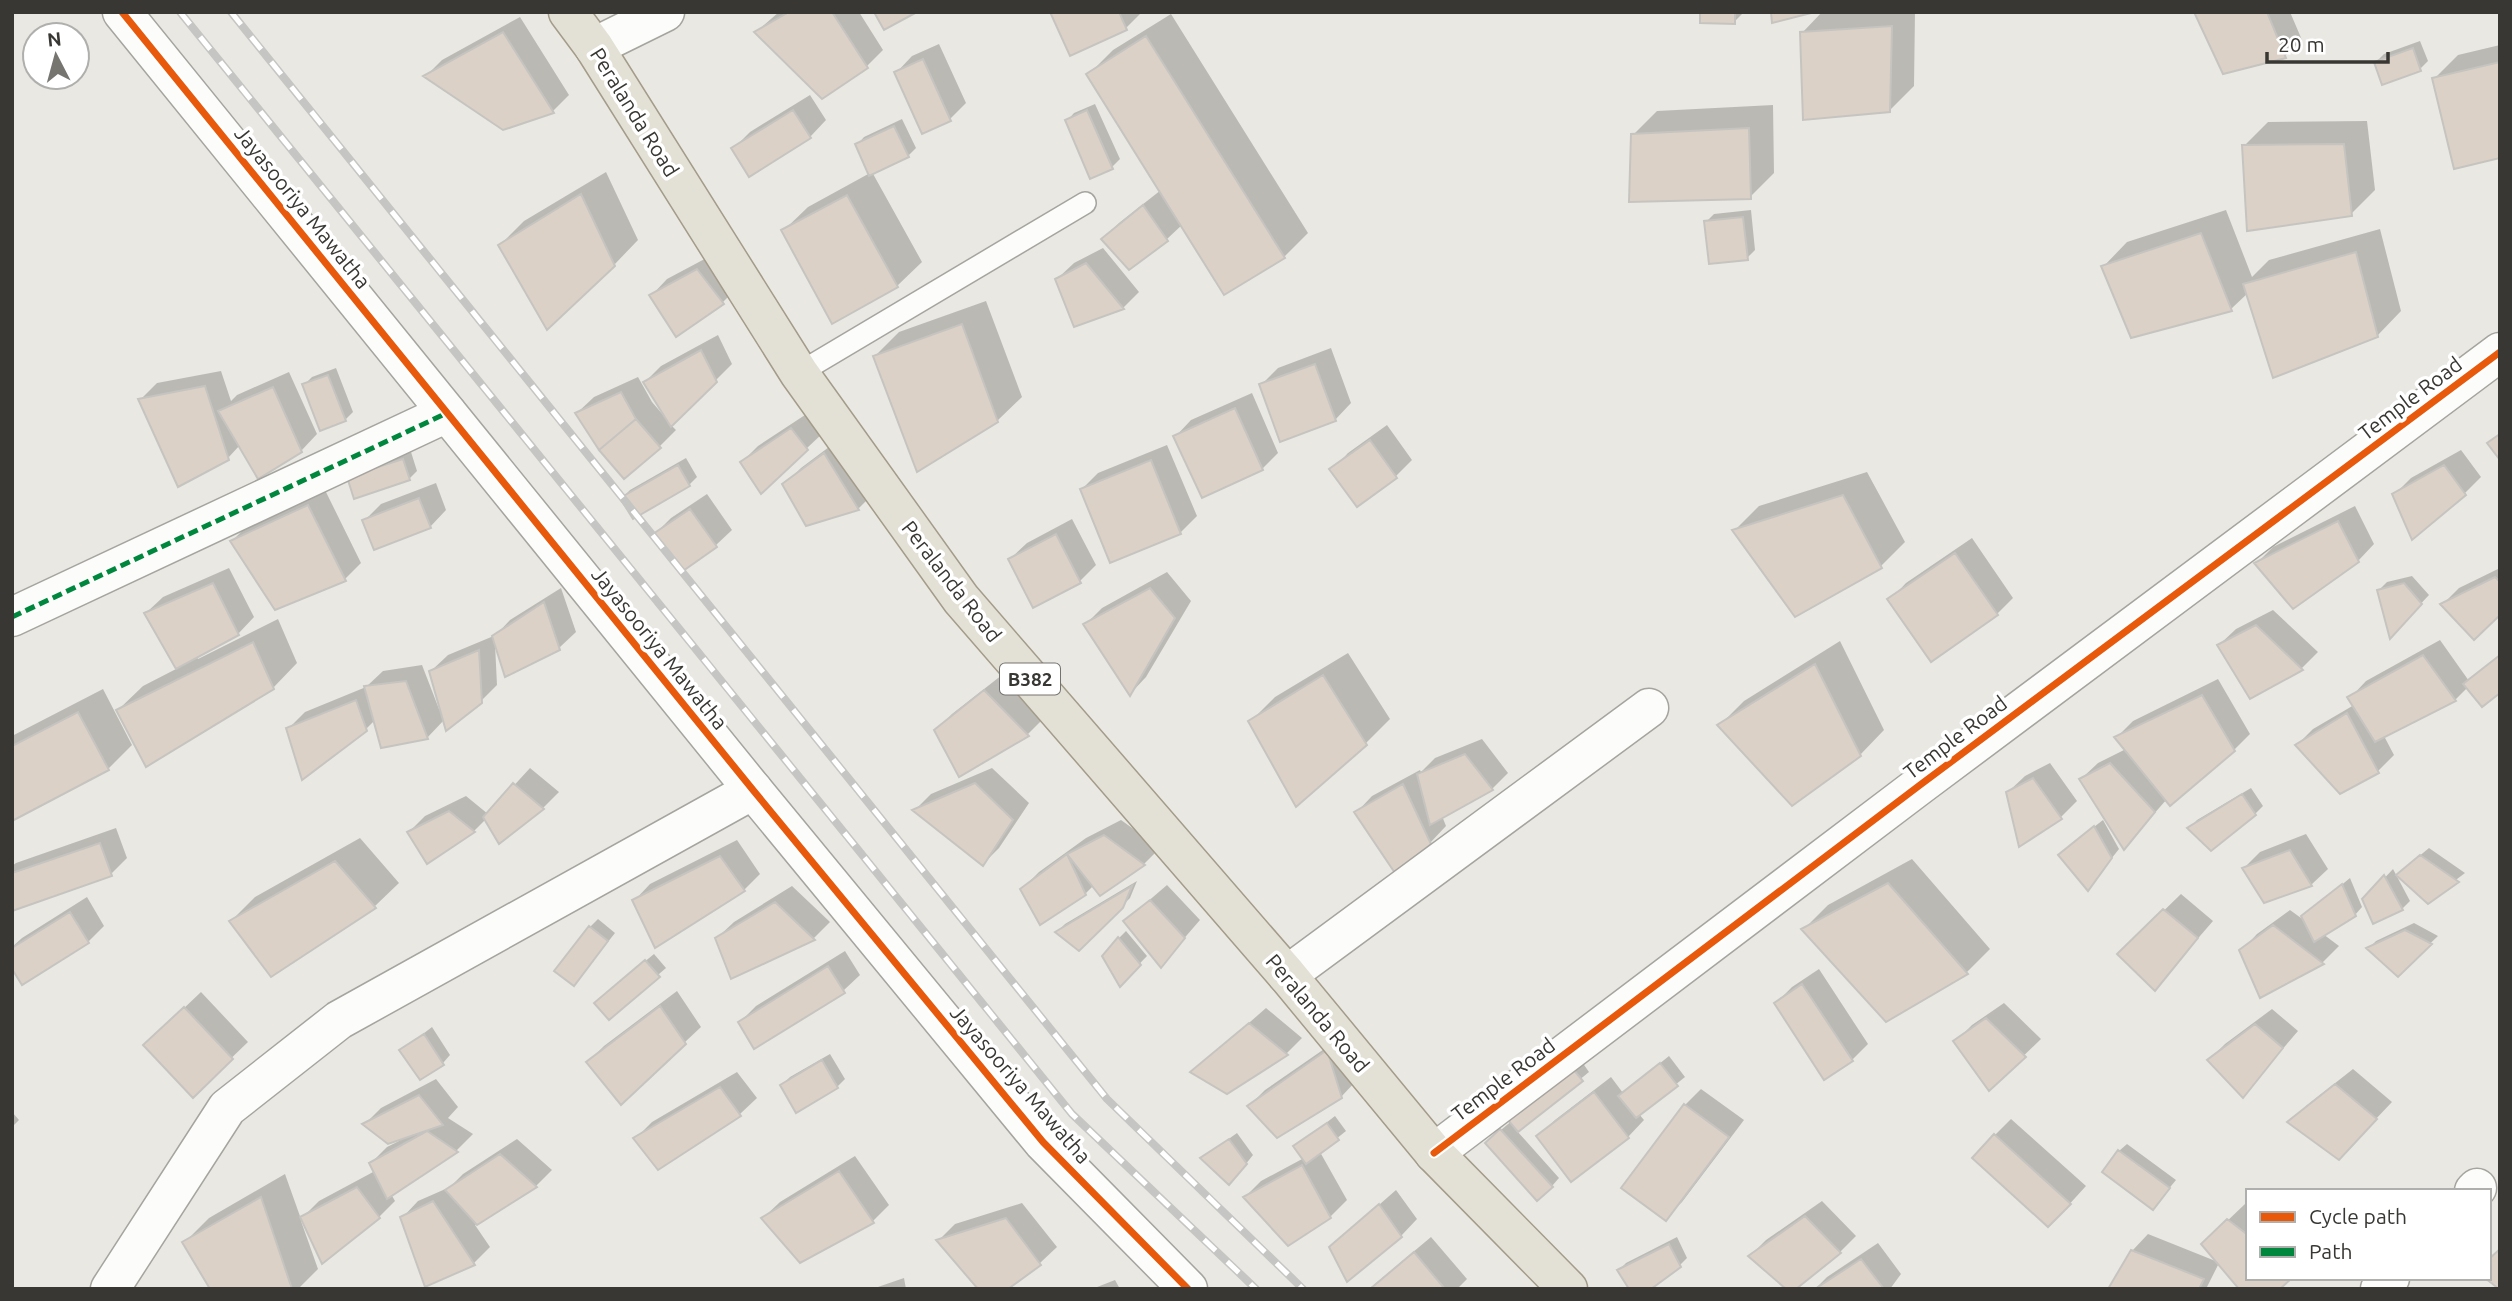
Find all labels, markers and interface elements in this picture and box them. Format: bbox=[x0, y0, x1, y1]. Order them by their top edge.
north arrow bbox=[21, 21, 91, 91]
scale bar bbox=[2267, 21, 2388, 65]
text: N bbox=[46, 27, 62, 51]
text: 20 m bbox=[2278, 32, 2325, 56]
street label: Peralanda Road bbox=[586, 43, 684, 181]
street label: Jayasooriya Mawatha bbox=[230, 121, 376, 293]
street label: Temple Road bbox=[2354, 351, 2466, 445]
street label: Peralanda Road bbox=[897, 516, 1007, 646]
street label: Jayasooriya Mawatha bbox=[587, 562, 733, 734]
road number: B382 bbox=[1000, 664, 1060, 694]
street label: Temple Road bbox=[1899, 690, 2011, 784]
street label: Peralanda Road bbox=[1262, 949, 1374, 1077]
street label: Jayasooriya Mawatha bbox=[946, 1000, 1096, 1168]
street label: Temple Road bbox=[1447, 1032, 1559, 1126]
legend bbox=[2246, 1189, 2491, 1280]
text: Cycle path bbox=[2309, 1204, 2407, 1228]
text: Path bbox=[2309, 1239, 2352, 1263]

